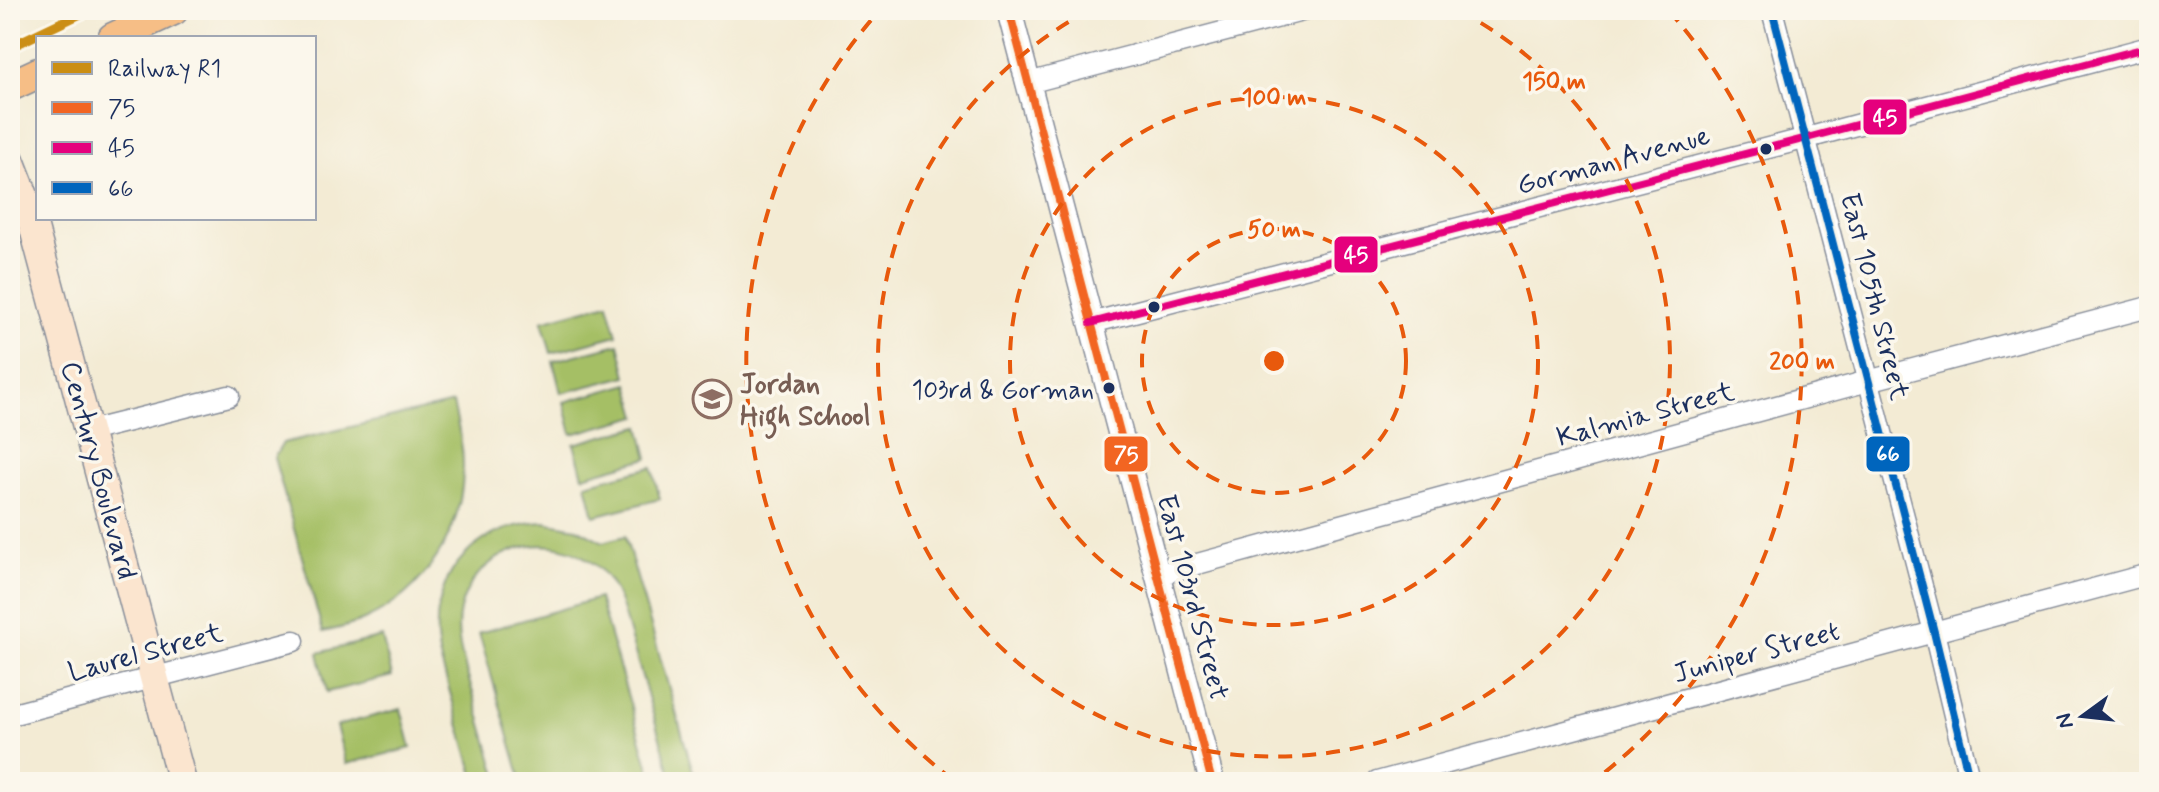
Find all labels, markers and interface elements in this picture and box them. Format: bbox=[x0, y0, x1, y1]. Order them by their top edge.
legend bbox=[36, 36, 316, 220]
text: Railway R1 bbox=[108, 54, 221, 85]
text: 150 m bbox=[1522, 67, 1586, 98]
text: 100 m bbox=[1242, 83, 1306, 114]
text: 75 bbox=[108, 94, 135, 125]
line badge: 45 bbox=[1862, 98, 1908, 136]
text: 45 bbox=[1873, 105, 1898, 133]
street label: Gorman Avenue bbox=[1513, 118, 1714, 205]
text: 45 bbox=[108, 134, 135, 165]
unlabelled marker bbox=[1758, 141, 1774, 157]
text: 66 bbox=[108, 174, 134, 205]
street label: East 105th Street bbox=[1830, 189, 1917, 405]
text: 50 m bbox=[1247, 215, 1301, 246]
line badge: 45 bbox=[1333, 235, 1379, 274]
text: 45 bbox=[1344, 242, 1369, 270]
unlabelled marker bbox=[1146, 299, 1162, 315]
centre of rings bbox=[1260, 347, 1288, 375]
text: 200 m bbox=[1769, 347, 1835, 378]
street label: Century Boulevard bbox=[51, 357, 144, 584]
place label: Jordan High School bbox=[740, 367, 870, 439]
place label: 103rd & Gorman bbox=[912, 374, 1094, 408]
street label: Kalmia Street bbox=[1553, 374, 1739, 457]
school or university icon: Jordan High School bbox=[691, 378, 733, 420]
marker: 103rd & Gorman bbox=[1101, 380, 1117, 396]
line badge: 75 bbox=[1103, 435, 1149, 473]
line badge: 66 bbox=[1865, 435, 1911, 473]
text: 66 bbox=[1876, 441, 1900, 469]
text: 75 bbox=[1113, 442, 1139, 470]
street label: East 103rd Street bbox=[1146, 491, 1237, 705]
street label: Juniper Street bbox=[1669, 613, 1844, 693]
street label: Laurel Street bbox=[64, 615, 228, 692]
north arrow bbox=[2043, 676, 2123, 756]
text: N bbox=[2050, 710, 2081, 731]

